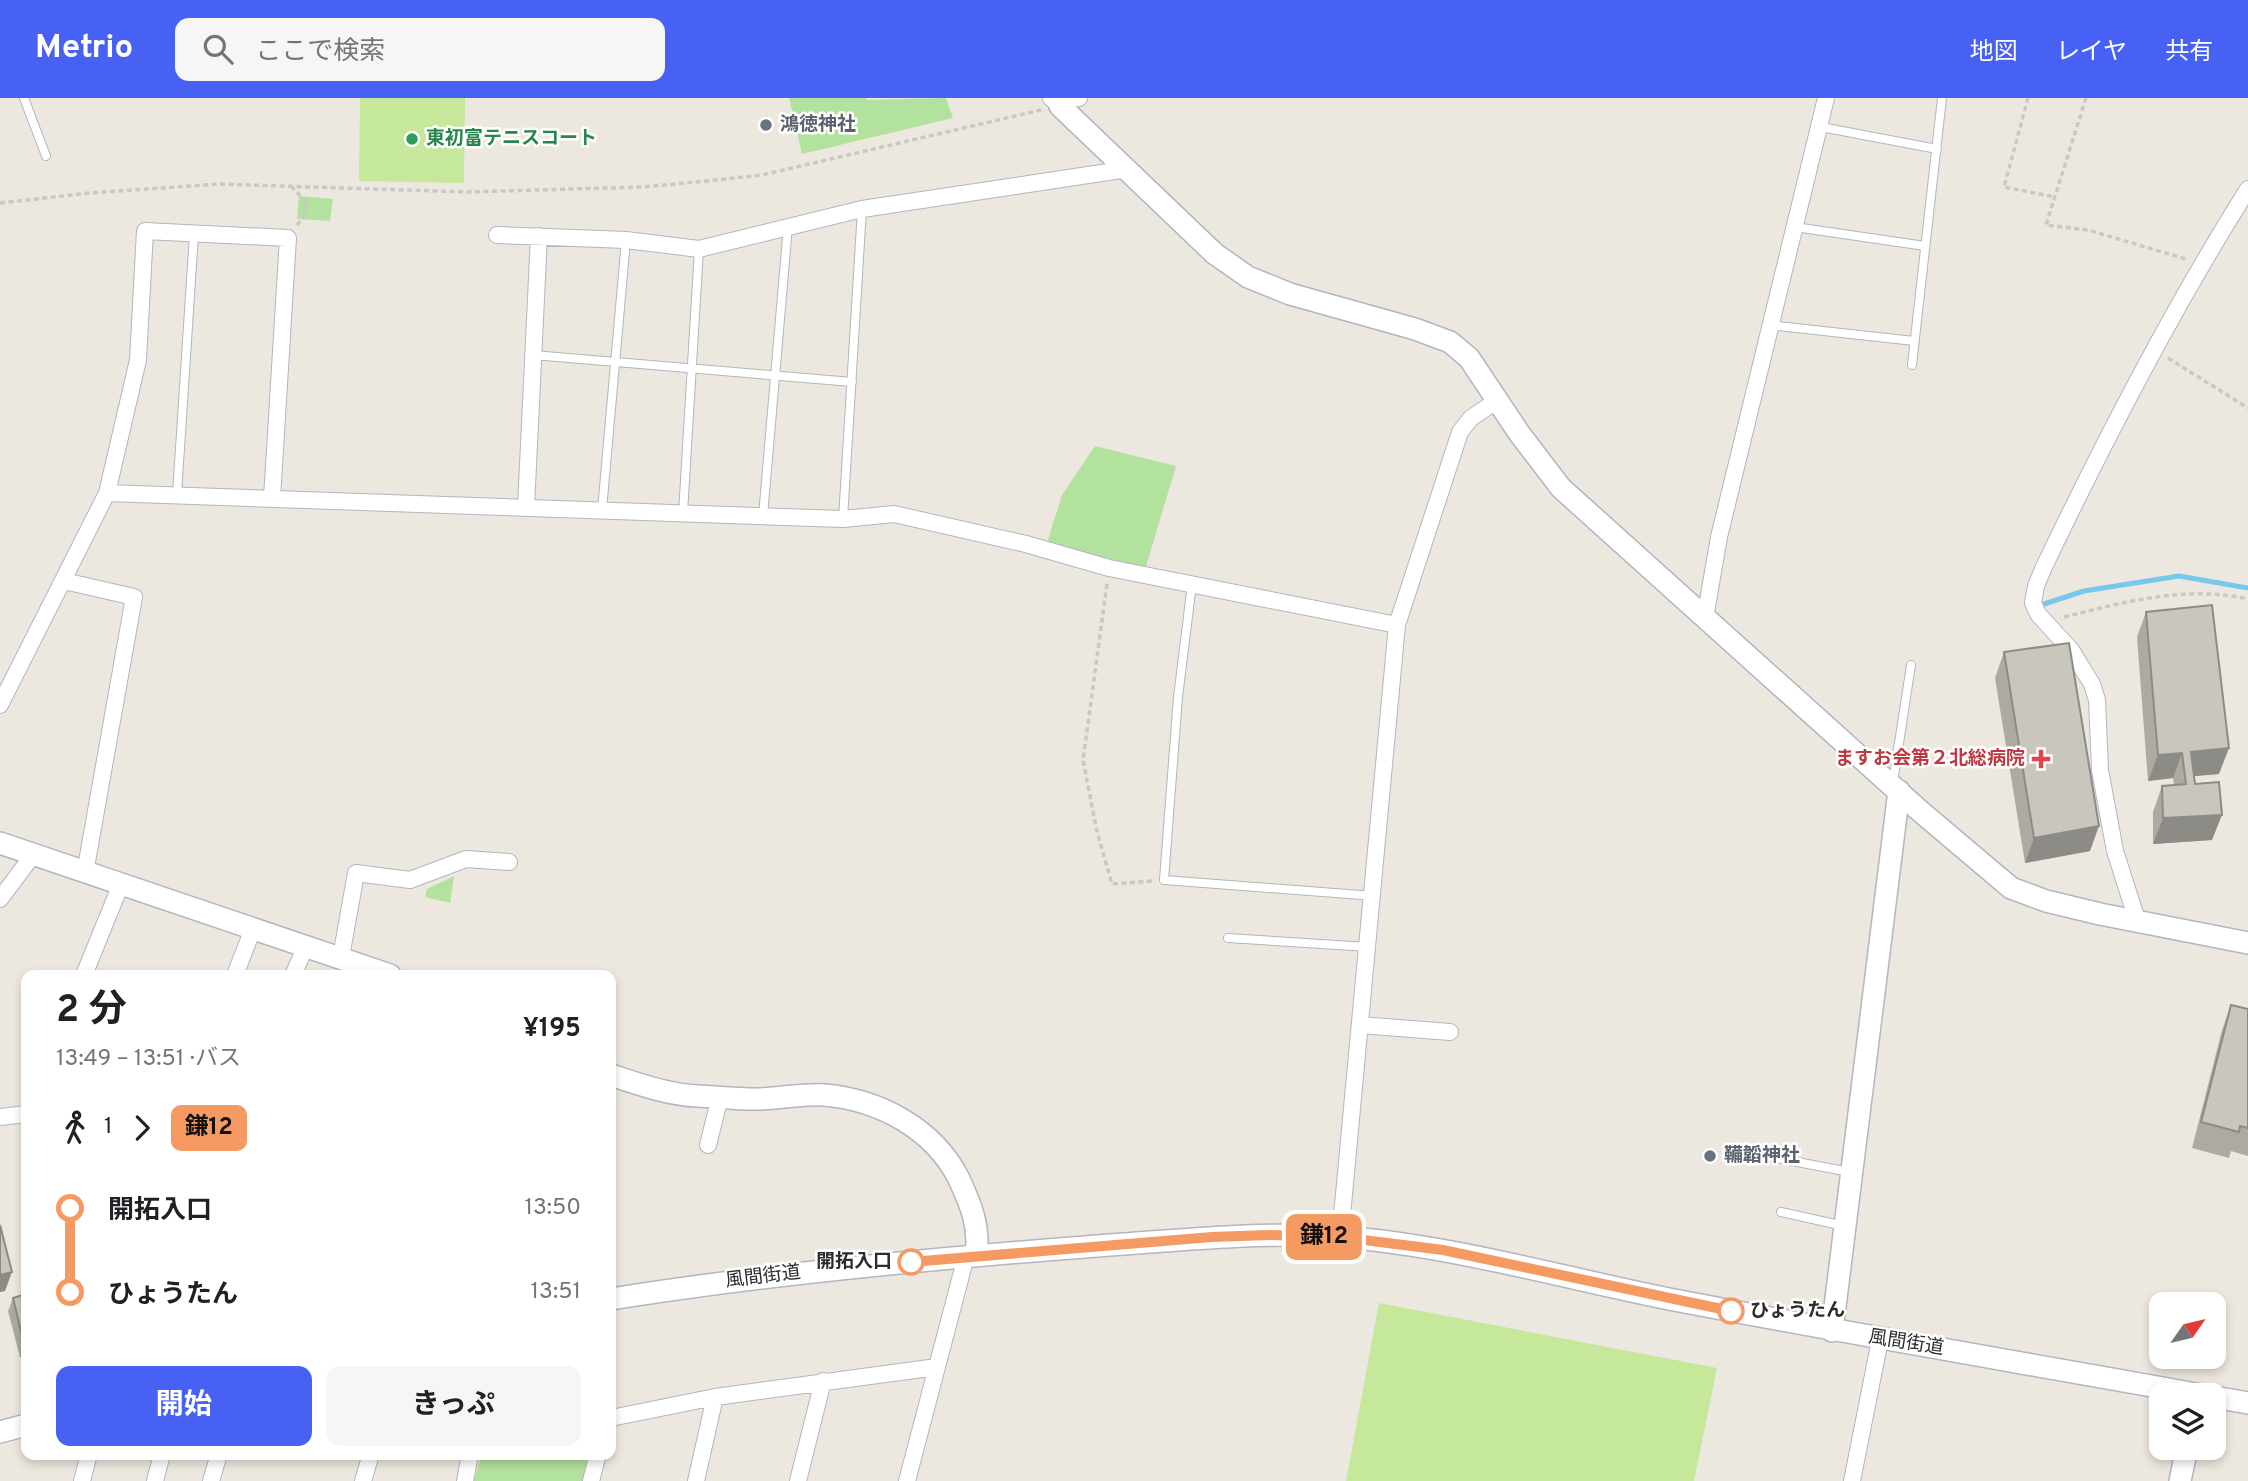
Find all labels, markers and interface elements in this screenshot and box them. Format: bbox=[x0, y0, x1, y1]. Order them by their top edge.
search box bbox=[175, 18, 665, 81]
text: Metrio bbox=[35, 28, 133, 70]
icon: search bbox=[199, 30, 237, 68]
text: ここで検索 bbox=[255, 36, 385, 69]
text: 地図 bbox=[1970, 38, 2018, 68]
text: レイヤ bbox=[2056, 38, 2127, 68]
text: 共有 bbox=[2165, 38, 2213, 68]
place label: 鴻徳神社 bbox=[780, 113, 856, 137]
marker: 鴻徳神社 bbox=[758, 117, 774, 133]
place label: 東初富テニスコート bbox=[426, 127, 597, 151]
marker: 東初富テニスコート bbox=[404, 131, 420, 147]
place label: ますお会第２北総病院 bbox=[1835, 747, 2025, 771]
marker: ますお会第２北総病院 bbox=[2031, 749, 2051, 769]
text: 2 分 bbox=[56, 987, 127, 1036]
text: ¥195 bbox=[523, 1013, 581, 1046]
text: 13:49 – 13:51 · バス bbox=[56, 1045, 241, 1074]
icon: walk bbox=[56, 1109, 94, 1147]
icon: forward bbox=[123, 1109, 161, 1147]
text: 1 bbox=[104, 1113, 113, 1142]
text: 鎌12 bbox=[185, 1113, 233, 1143]
place label: 鞴韜神社 bbox=[1724, 1144, 1800, 1168]
marker: 鞴韜神社 bbox=[1702, 1148, 1718, 1164]
text: 13:50 bbox=[524, 1194, 581, 1223]
text: 開拓入口 bbox=[108, 1195, 212, 1228]
line badge: 鎌12 bbox=[1284, 1214, 1364, 1260]
text: 鎌12 bbox=[1300, 1222, 1348, 1252]
marker: 開拓入口 bbox=[898, 1249, 924, 1275]
place label: 開拓入口 bbox=[816, 1250, 892, 1274]
street label: 風間街道 bbox=[724, 1260, 802, 1294]
text: 13:51 bbox=[531, 1278, 581, 1307]
text: ひょうたん bbox=[108, 1279, 238, 1312]
north arrow bbox=[2149, 1292, 2226, 1368]
map controls bbox=[2149, 1292, 2226, 1460]
marker: ひょうたん bbox=[1718, 1298, 1744, 1324]
place label: ひょうたん bbox=[1750, 1299, 1845, 1323]
street label: 風間街道 bbox=[1867, 1325, 1945, 1361]
button: 開始 bbox=[56, 1366, 312, 1446]
button: きっぷ bbox=[326, 1366, 581, 1446]
button: layers bbox=[2149, 1383, 2226, 1460]

